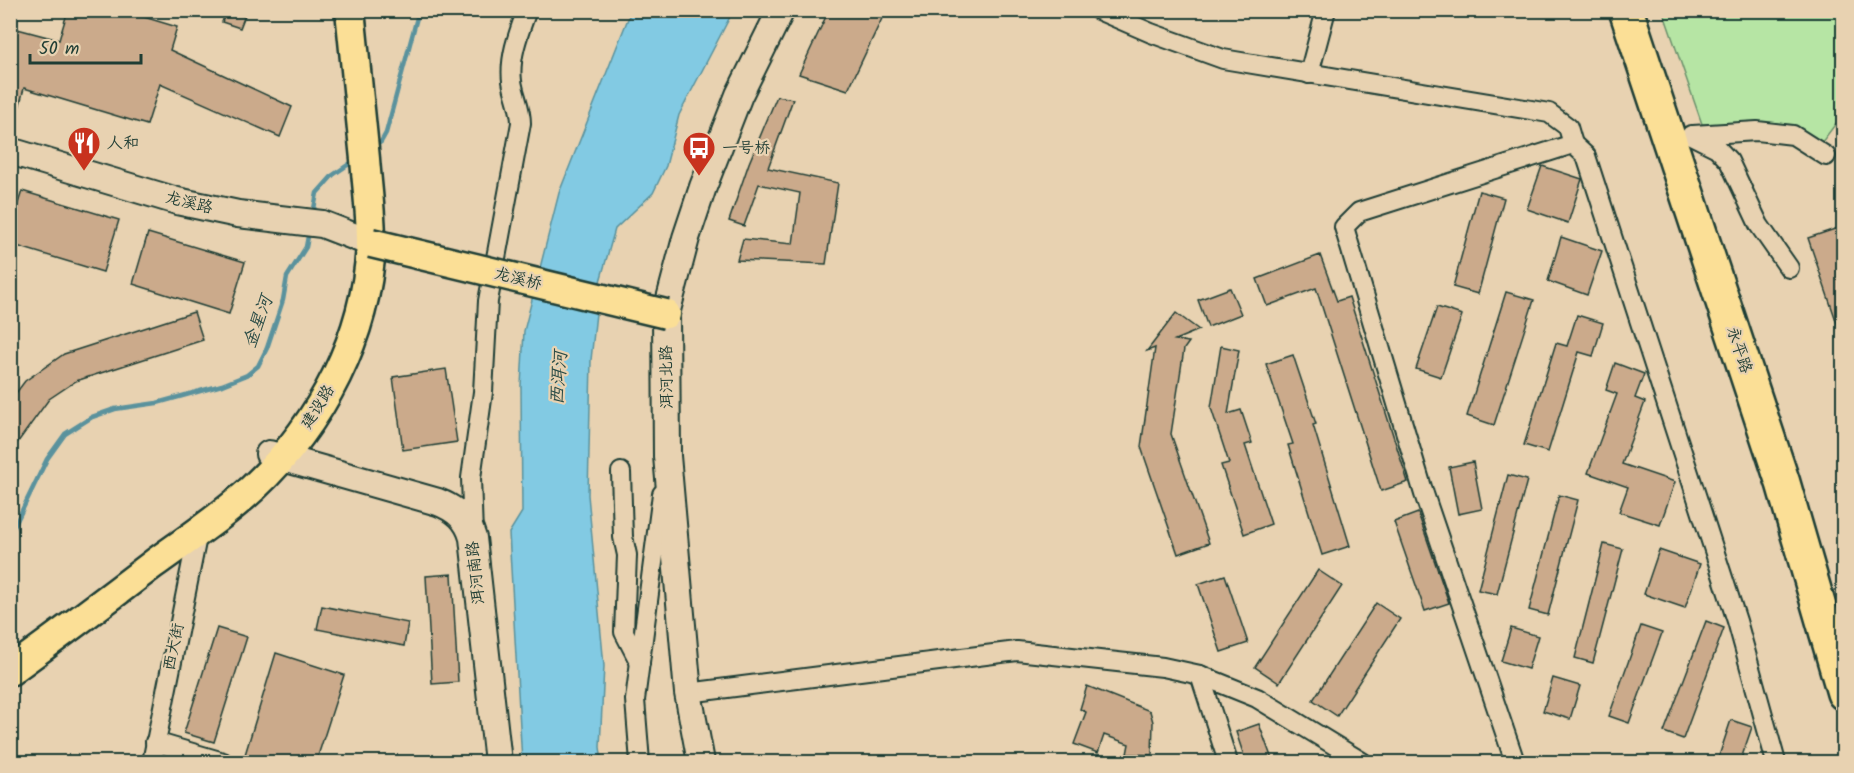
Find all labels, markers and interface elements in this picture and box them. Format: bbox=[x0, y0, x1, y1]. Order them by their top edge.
scale bar bbox=[30, 27, 141, 65]
text: 50 m bbox=[39, 35, 79, 64]
restaurant icon: 人和 bbox=[66, 125, 102, 172]
bus stop icon: 一号桥 bbox=[681, 130, 717, 177]
place label: 人和 bbox=[107, 131, 139, 156]
place label: 一号桥 bbox=[722, 136, 770, 161]
street label: 龙溪路 bbox=[163, 185, 215, 221]
street label: 龙溪桥 bbox=[492, 261, 544, 297]
water label: 金星河 bbox=[236, 289, 283, 352]
street label: 永平路 bbox=[1720, 323, 1758, 377]
street label: 洱河北路 bbox=[654, 345, 680, 409]
water label: 西洱河 bbox=[544, 347, 577, 406]
street label: 建设路 bbox=[295, 380, 341, 434]
street label: 洱河南路 bbox=[460, 540, 492, 606]
street label: 西大街 bbox=[157, 621, 191, 673]

